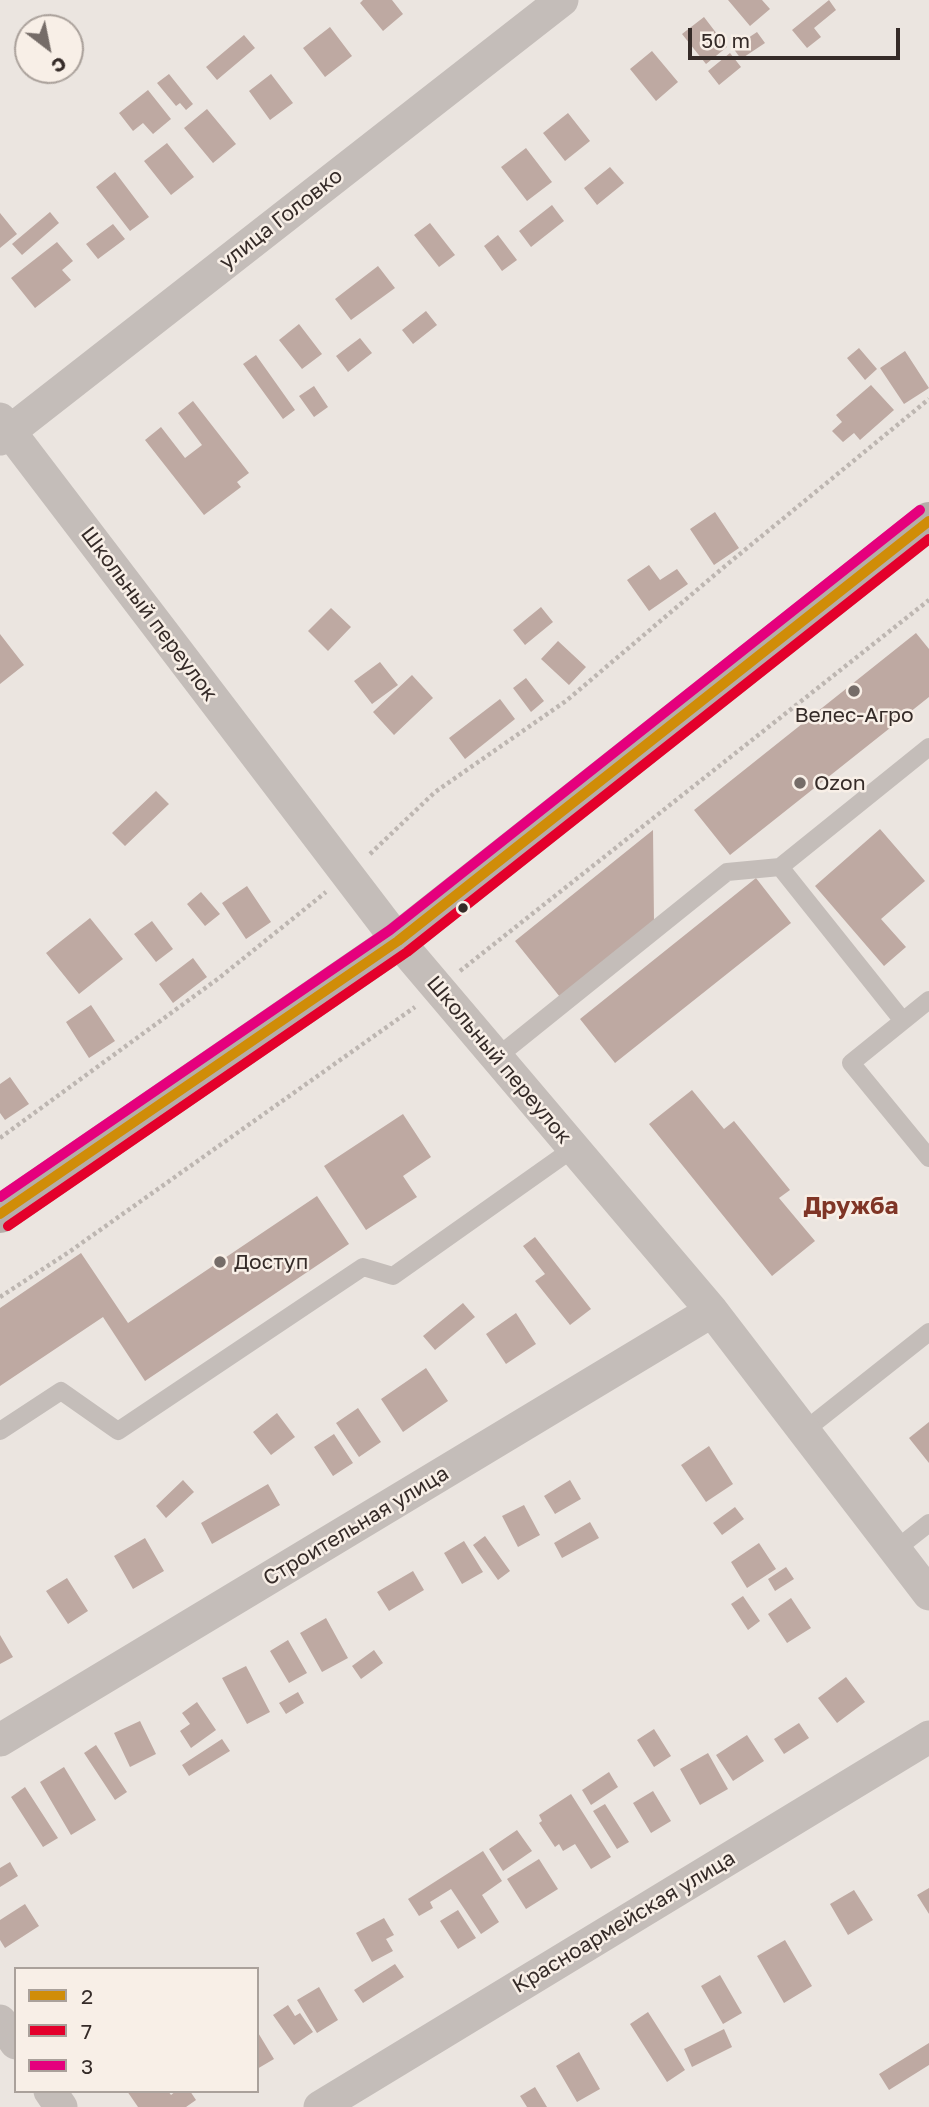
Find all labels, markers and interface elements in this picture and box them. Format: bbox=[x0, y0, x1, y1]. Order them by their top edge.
north arrow bbox=[14, 14, 84, 84]
scale bar bbox=[691, 14, 903, 58]
text: 50 m bbox=[701, 27, 750, 53]
text: С bbox=[48, 52, 71, 79]
street label: улица Головко bbox=[214, 163, 348, 275]
street label: Школьный переулок bbox=[75, 522, 223, 706]
marker: Велес-Агро bbox=[846, 683, 862, 699]
place label: Велес-Агро bbox=[794, 702, 914, 728]
place label: Ozon bbox=[814, 770, 866, 796]
marker: Ozon bbox=[792, 775, 808, 791]
unlabelled marker bbox=[456, 901, 470, 915]
street label: Школьный переулок bbox=[421, 971, 577, 1149]
district label: Дружба bbox=[804, 1192, 898, 1220]
place label: Доступ bbox=[234, 1249, 308, 1275]
marker: Доступ bbox=[212, 1254, 228, 1270]
street label: Строительная улица bbox=[259, 1461, 453, 1591]
street label: Красноармейская улица bbox=[508, 1845, 740, 1999]
legend bbox=[14, 1967, 259, 2093]
text: 2 bbox=[81, 1983, 93, 2009]
text: 7 bbox=[81, 2018, 92, 2044]
text: 3 bbox=[81, 2053, 93, 2079]

